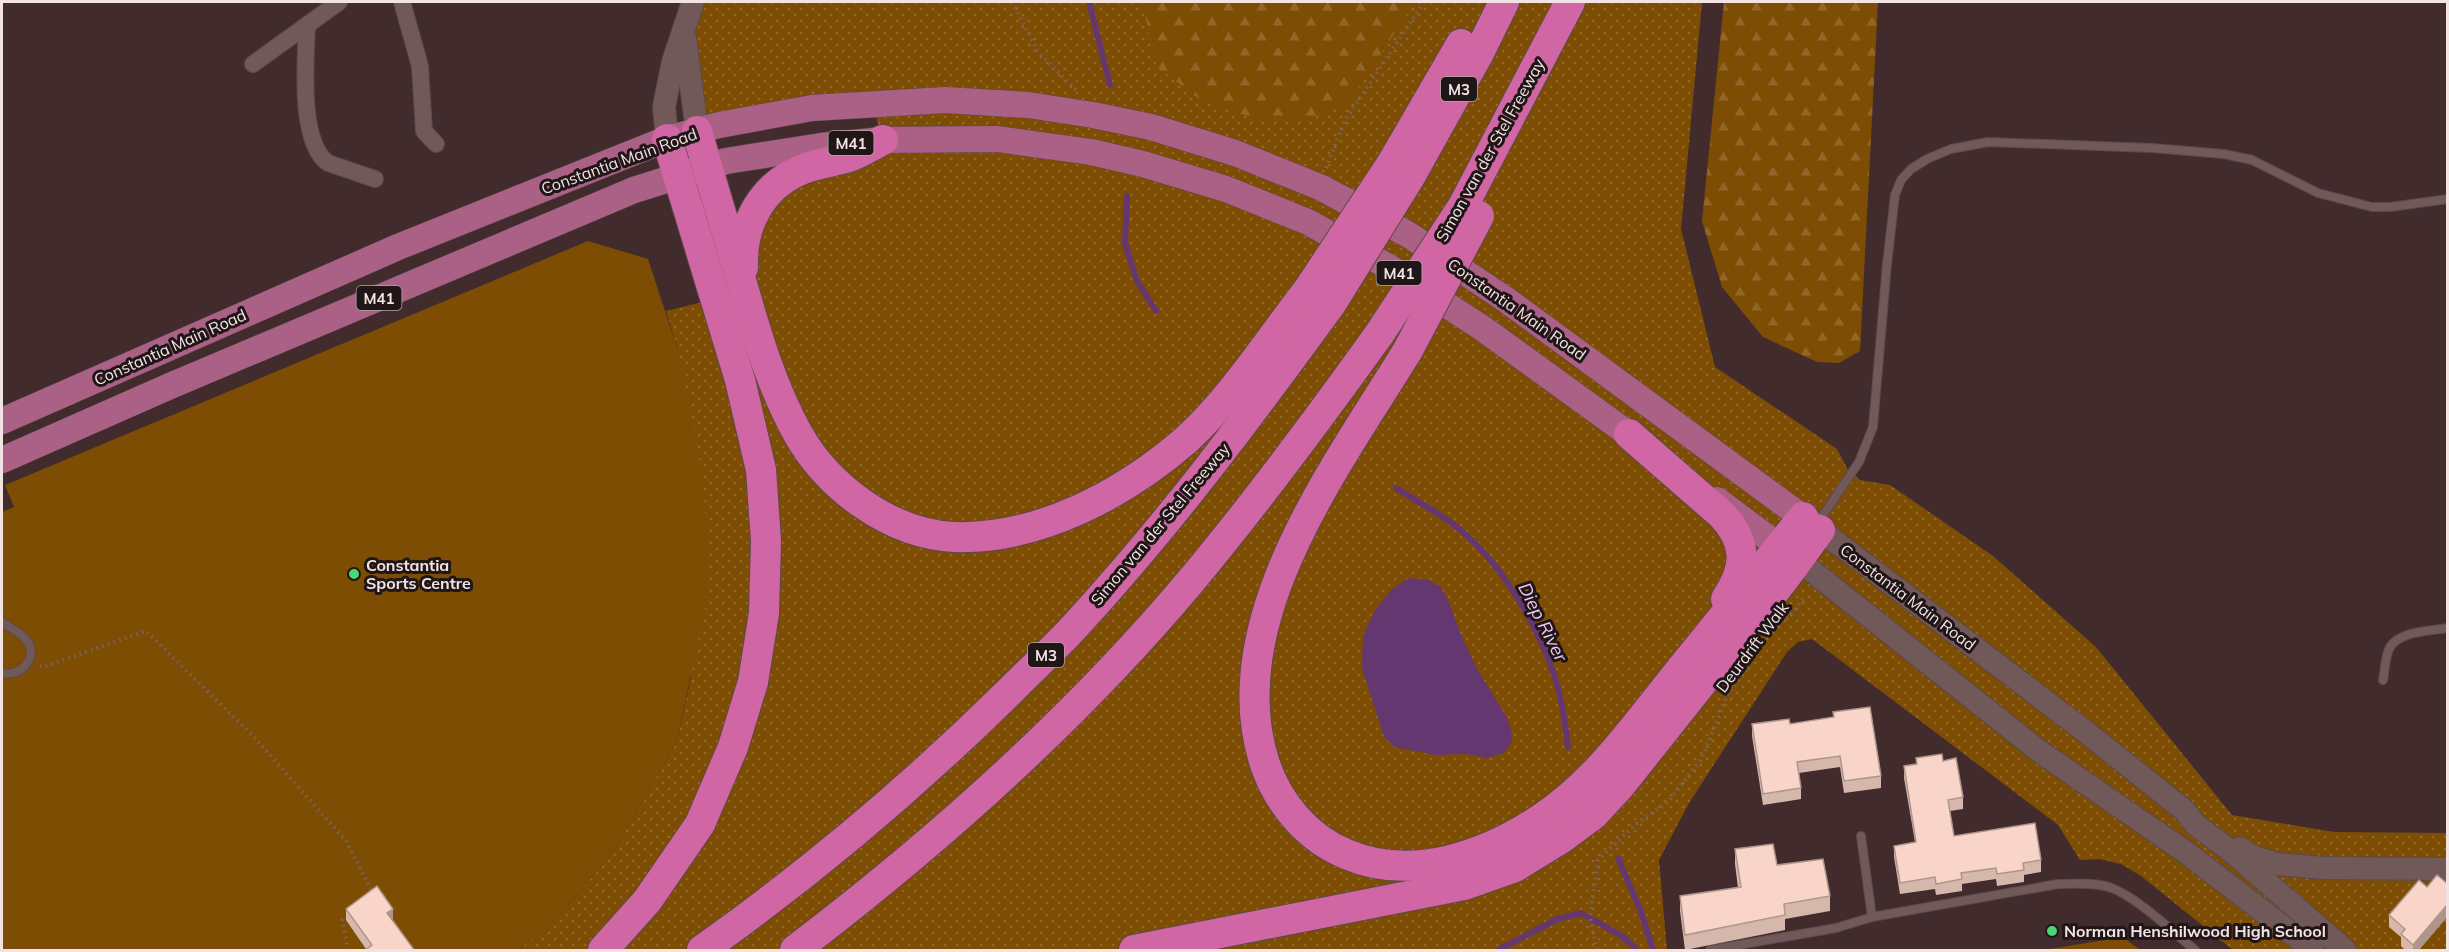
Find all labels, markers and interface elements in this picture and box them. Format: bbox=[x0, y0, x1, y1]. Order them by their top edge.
street label: Simon van der Stel Freeway bbox=[1431, 55, 1549, 245]
road number: M3 bbox=[1441, 77, 1477, 101]
street label: Constantia Main Road bbox=[538, 123, 700, 199]
road number: M41 bbox=[828, 131, 874, 155]
street label: Constantia Main Road bbox=[1444, 254, 1590, 364]
road number: M41 bbox=[1376, 261, 1422, 285]
road number: M41 bbox=[356, 286, 401, 310]
street label: Constantia Main Road bbox=[91, 304, 249, 390]
street label: Simon van der Stel Freeway bbox=[1086, 438, 1234, 609]
street label: Constantia Main Road bbox=[1836, 540, 1980, 654]
place label: Constantia Sports Centre bbox=[366, 555, 471, 593]
marker: Constantia Sports Centre bbox=[347, 567, 361, 581]
water label: Diep River bbox=[1513, 579, 1573, 667]
street label: Deurdrift Walk bbox=[1711, 597, 1793, 696]
road number: M3 bbox=[1028, 643, 1064, 667]
place label: Norman Henshilwood High School bbox=[2064, 921, 2326, 941]
marker: Norman Henshilwood High School bbox=[2045, 924, 2059, 938]

